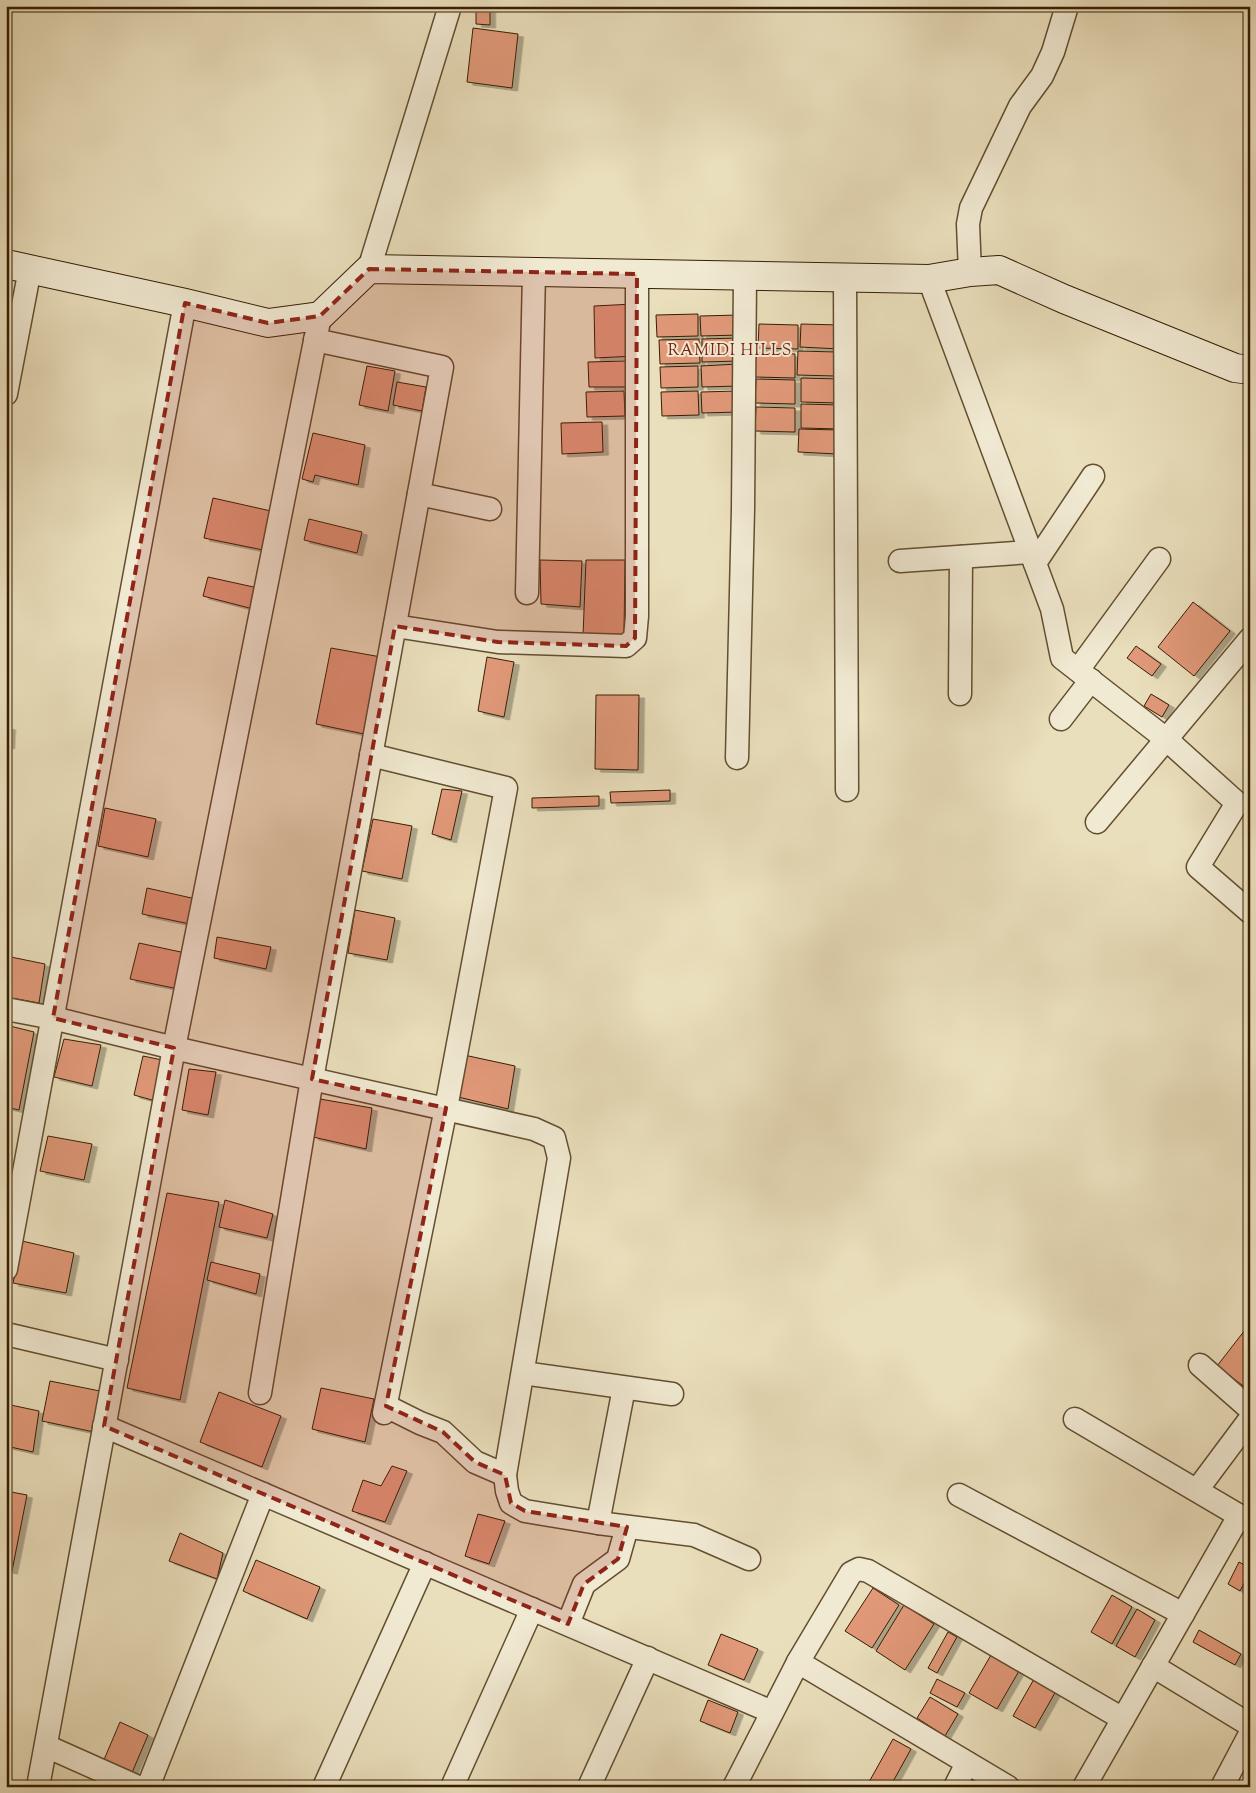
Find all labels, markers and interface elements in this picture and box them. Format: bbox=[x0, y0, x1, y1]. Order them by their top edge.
district label: RAMIDI HILLS bbox=[668, 340, 792, 363]

